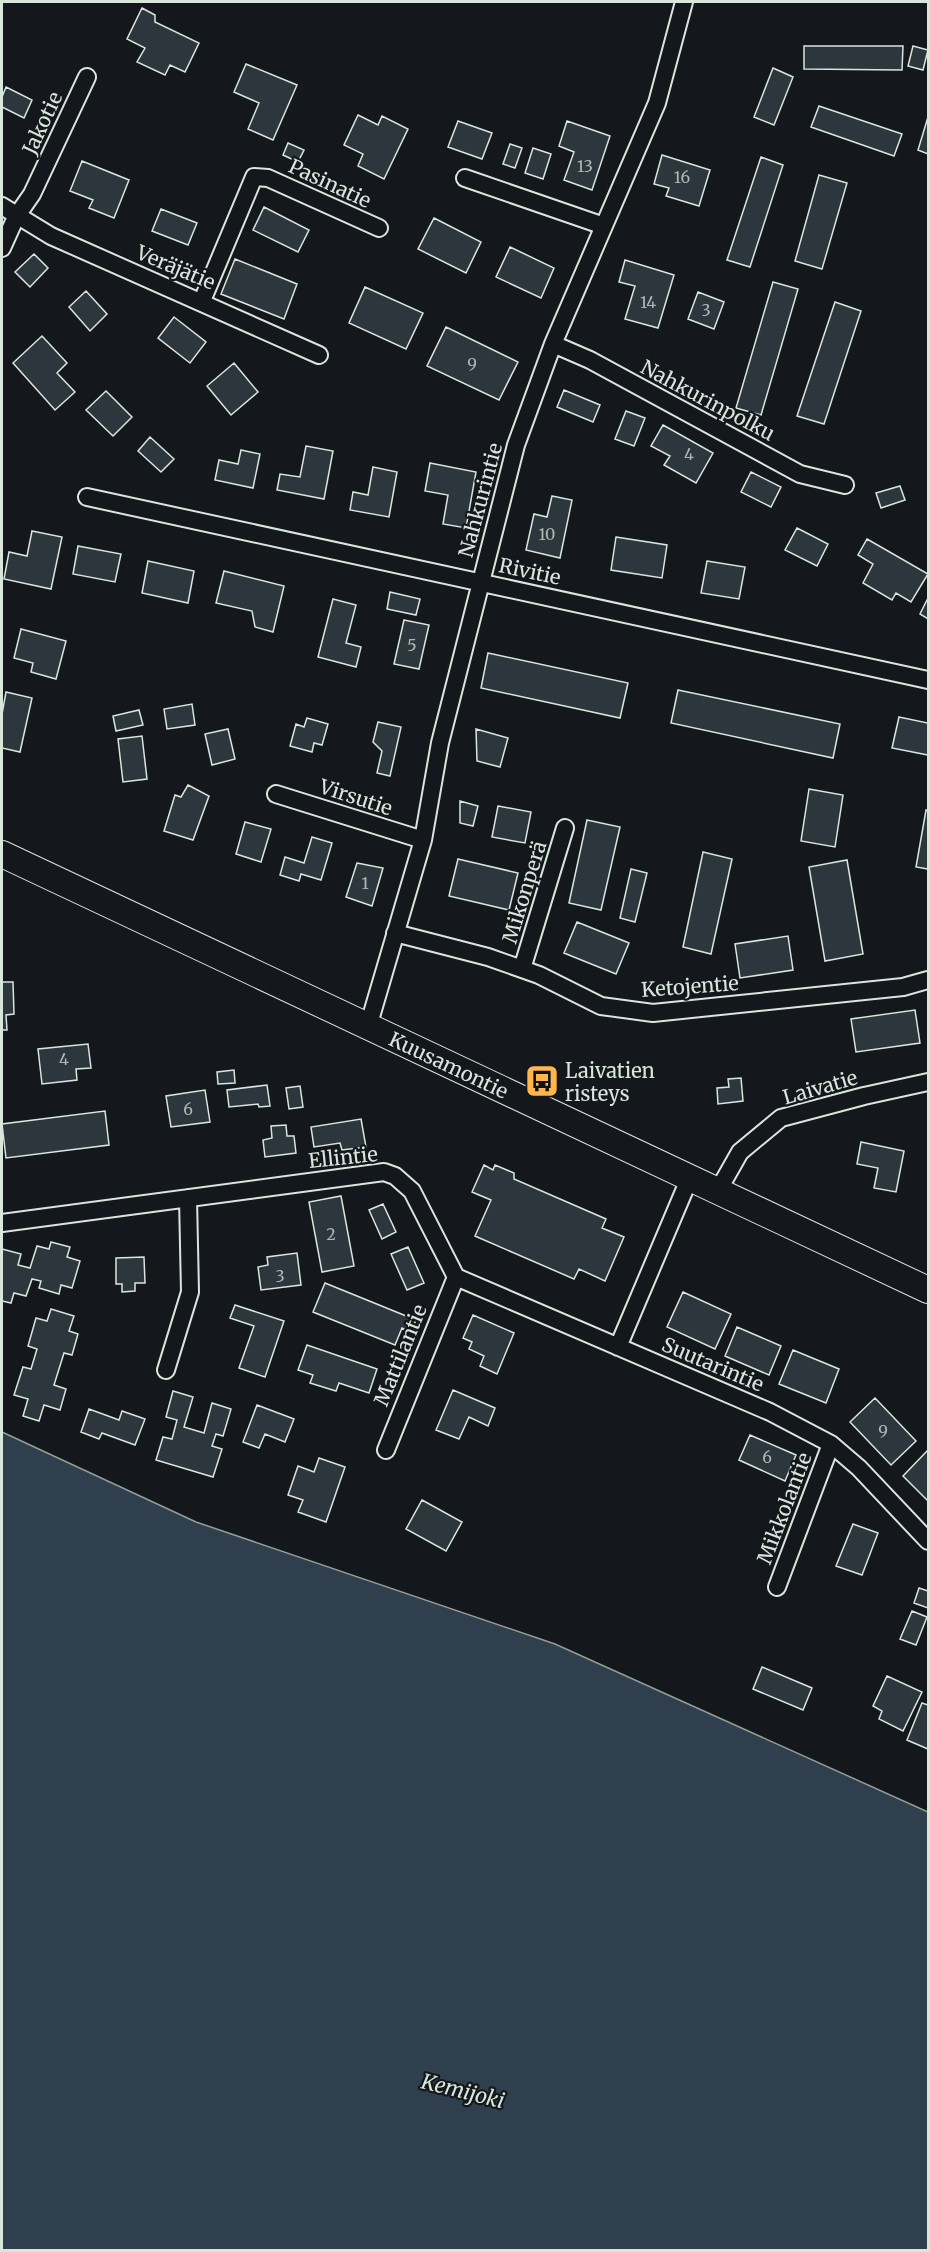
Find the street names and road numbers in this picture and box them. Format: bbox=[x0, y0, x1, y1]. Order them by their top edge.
street label: Jakotie bbox=[16, 88, 67, 159]
street label: Pasinatie bbox=[285, 153, 375, 213]
street label: Veräjätie bbox=[132, 239, 219, 295]
street label: Nahkurinpolku bbox=[637, 354, 779, 446]
street label: Nahkurintie bbox=[453, 440, 507, 560]
street label: Rivitie bbox=[497, 552, 563, 590]
street label: Virsutie bbox=[315, 773, 396, 821]
street label: Mikonperä bbox=[497, 838, 551, 946]
street label: Ketojentie bbox=[640, 970, 740, 1002]
street label: Kuusamontie bbox=[385, 1026, 513, 1103]
street label: Laivatie bbox=[780, 1064, 860, 1110]
street label: Ellintie bbox=[307, 1141, 379, 1173]
street label: Mattilantie bbox=[368, 1301, 432, 1409]
street label: Suutarintie bbox=[658, 1331, 768, 1397]
street label: Mikkolantie bbox=[751, 1449, 817, 1567]

